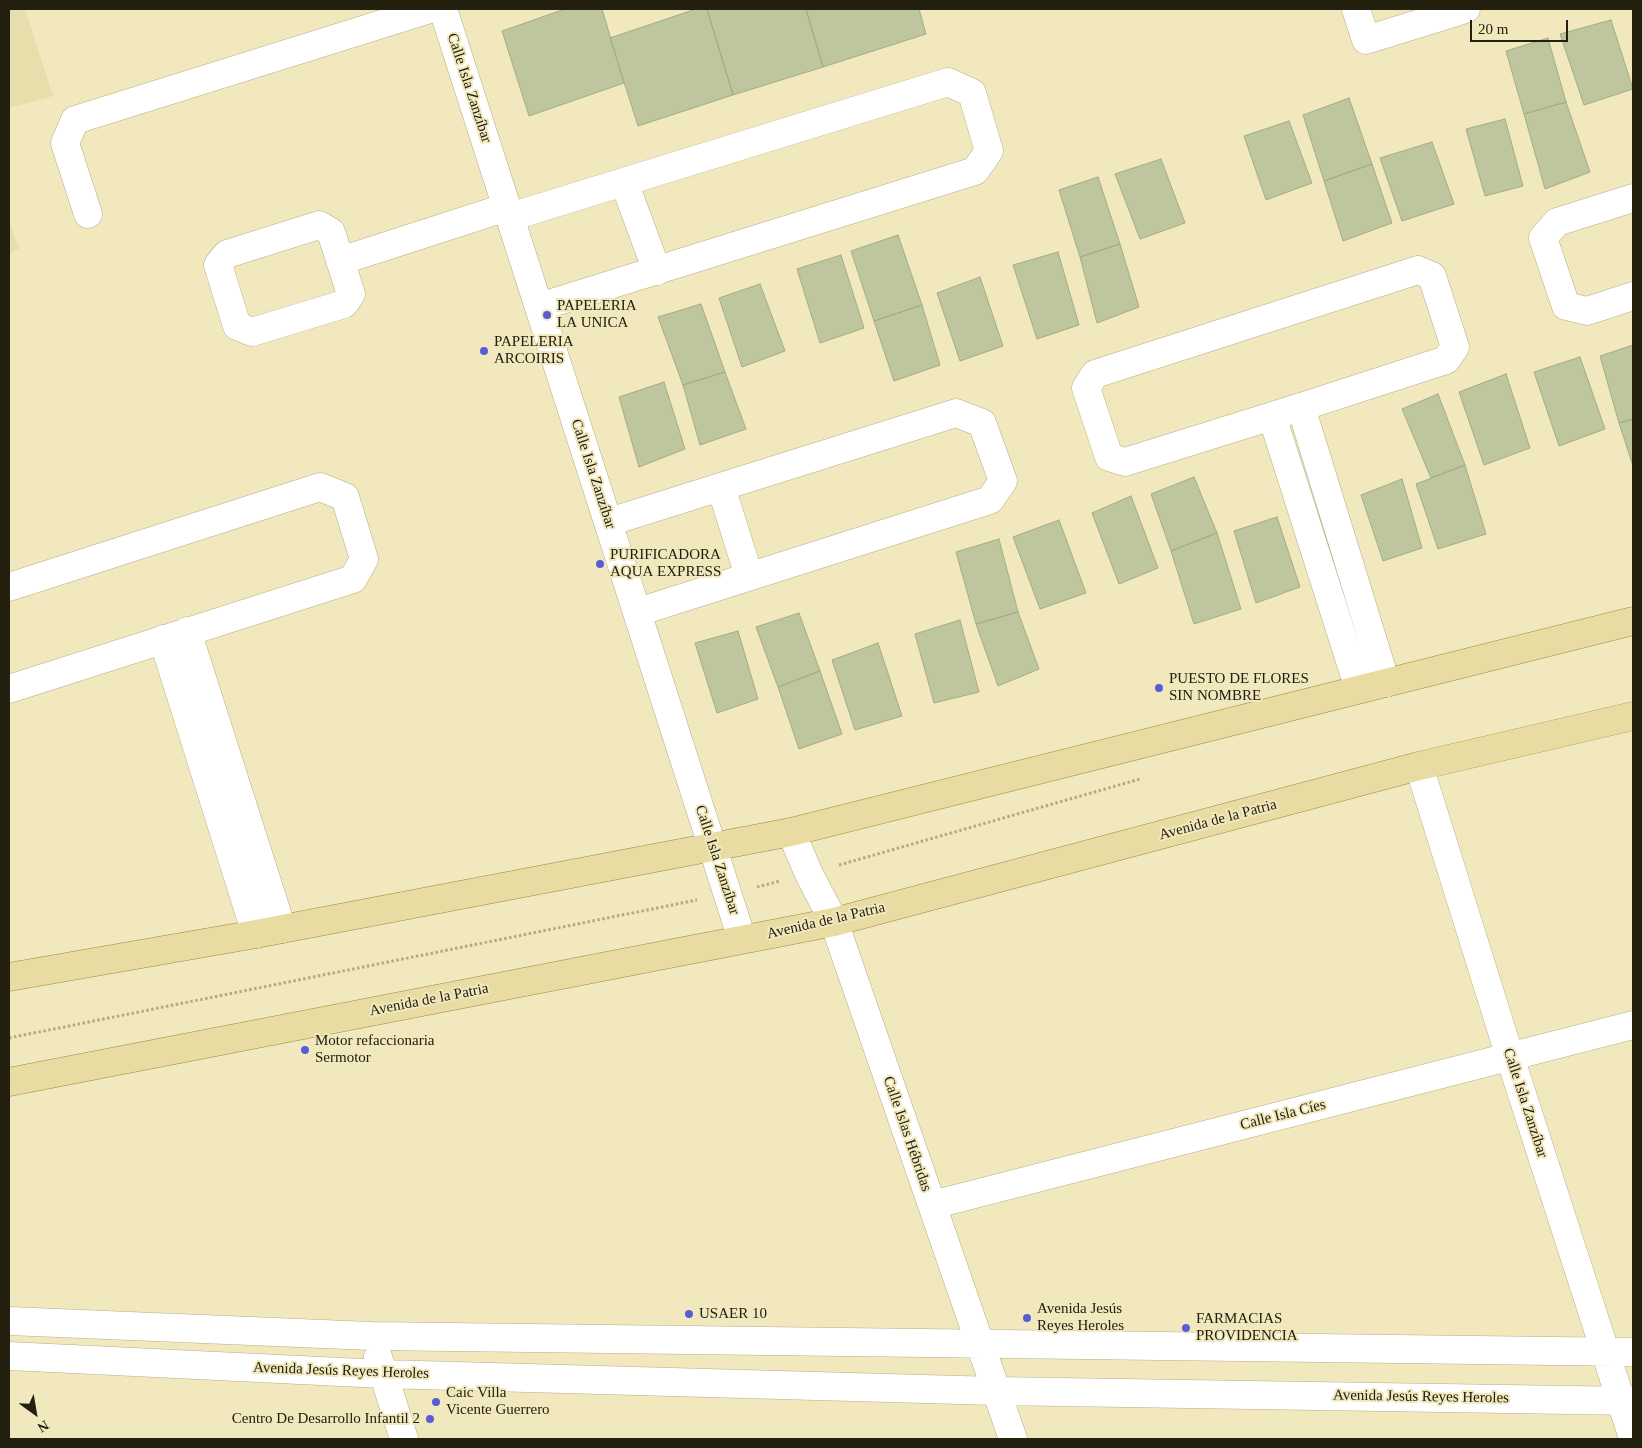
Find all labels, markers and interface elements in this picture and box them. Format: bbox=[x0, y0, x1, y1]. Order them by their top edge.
scale bar bbox=[1472, 10, 1570, 42]
text: 20 m bbox=[1478, 21, 1508, 37]
street label: Calle Isla Zanzíbar bbox=[443, 31, 495, 145]
place label: PAPELERIA LA UNICA bbox=[557, 297, 636, 332]
marker: PAPELERIA LA UNICA bbox=[541, 309, 553, 321]
place label: PAPELERIA ARCOIRIS bbox=[494, 333, 573, 368]
marker: PAPELERIA ARCOIRIS bbox=[478, 345, 490, 357]
street label: Calle Isla Zanzíbar bbox=[567, 417, 619, 531]
place label: PURIFICADORA AQUA EXPRESS bbox=[610, 546, 721, 581]
marker: PURIFICADORA AQUA EXPRESS bbox=[594, 558, 606, 570]
place label: PUESTO DE FLORES SIN NOMBRE bbox=[1169, 670, 1309, 705]
marker: PUESTO DE FLORES SIN NOMBRE bbox=[1153, 682, 1165, 694]
street label: Avenida de la Patria bbox=[1157, 796, 1279, 844]
street label: Calle Isla Zanzíbar bbox=[691, 803, 743, 917]
street label: Avenida de la Patria bbox=[765, 899, 887, 943]
street label: Avenida de la Patria bbox=[368, 980, 490, 1020]
place label: Motor refaccionaria Sermotor bbox=[315, 1032, 435, 1067]
marker: Motor refaccionaria Sermotor bbox=[299, 1044, 311, 1056]
street label: Calle Isla Zanzíbar bbox=[1499, 1046, 1551, 1160]
street label: Calle Islas Hébridas bbox=[879, 1074, 935, 1194]
street label: Calle Isla Cíes bbox=[1238, 1096, 1328, 1134]
place label: Avenida Jesús Reyes Heroles bbox=[1037, 1300, 1124, 1335]
place label: USAER 10 bbox=[699, 1305, 767, 1323]
marker: USAER 10 bbox=[683, 1308, 695, 1320]
place label: FARMACIAS PROVIDENCIA bbox=[1196, 1310, 1298, 1345]
marker: Avenida Jesús Reyes Heroles bbox=[1021, 1312, 1033, 1324]
marker: FARMACIAS PROVIDENCIA bbox=[1180, 1322, 1192, 1334]
street label: Avenida Jesús Reyes Heroles bbox=[253, 1359, 429, 1383]
place label: Caic Villa Vicente Guerrero bbox=[446, 1384, 550, 1419]
street label: Avenida Jesús Reyes Heroles bbox=[1333, 1386, 1509, 1408]
north arrow bbox=[10, 1388, 60, 1438]
marker: Caic Villa Vicente Guerrero bbox=[430, 1396, 442, 1408]
place label: Centro De Desarrollo Infantil 2 bbox=[232, 1410, 420, 1428]
marker: Centro De Desarrollo Infantil 2 bbox=[424, 1413, 436, 1425]
text: N bbox=[35, 1417, 51, 1435]

